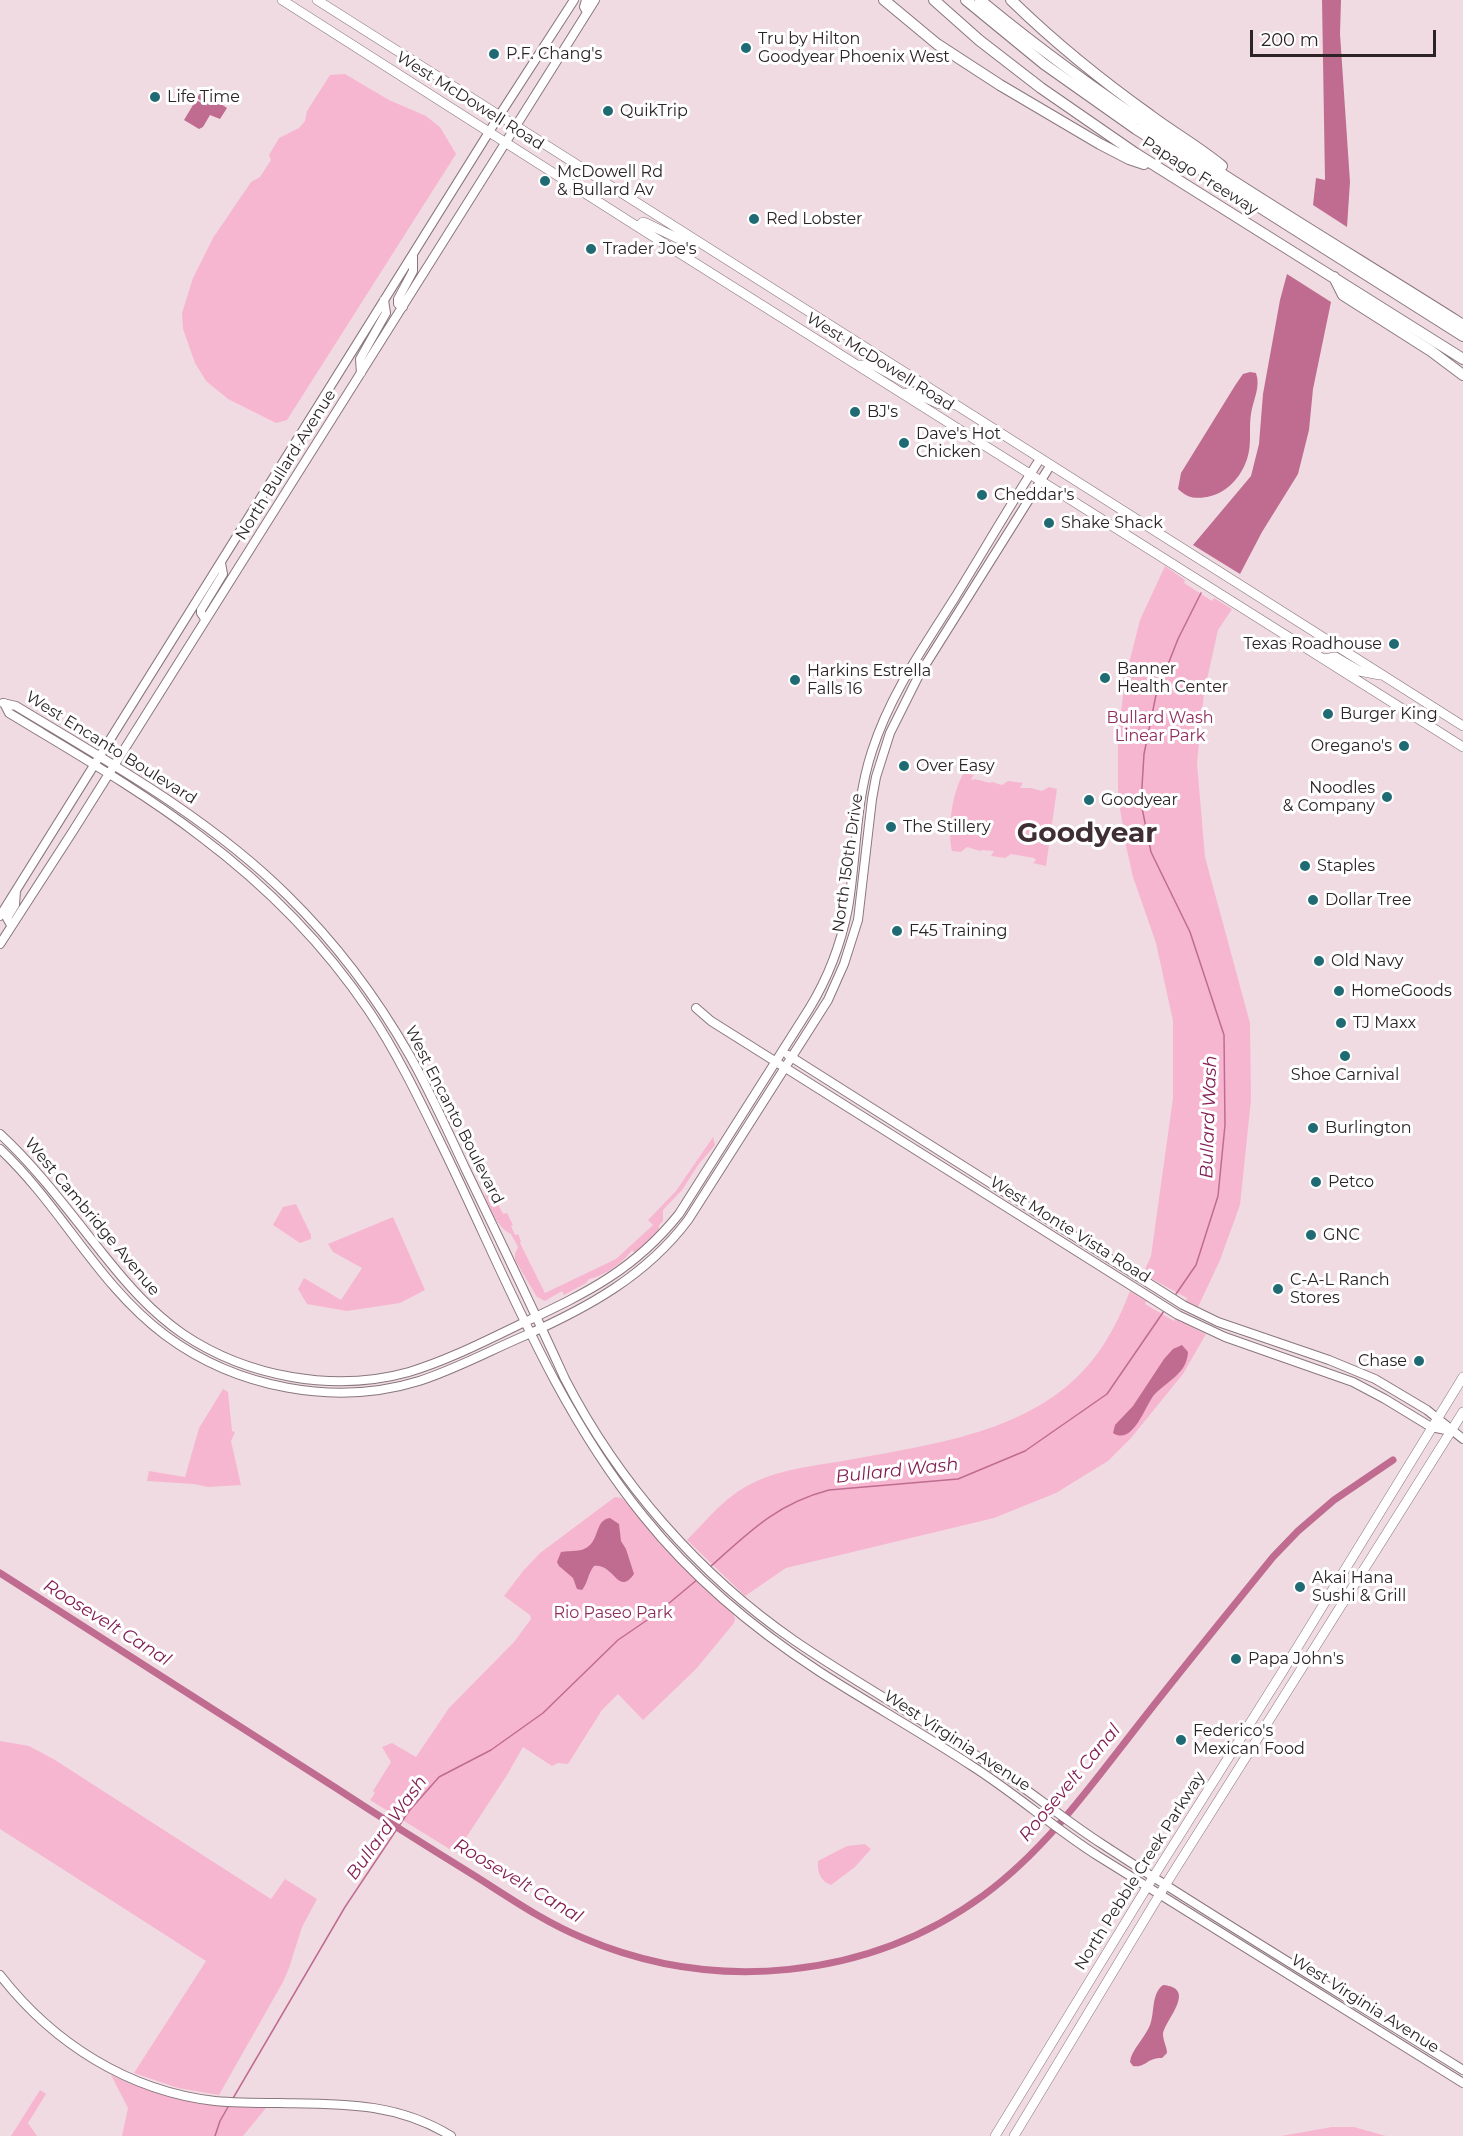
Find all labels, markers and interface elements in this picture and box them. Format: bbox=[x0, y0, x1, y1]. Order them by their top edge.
scale bar bbox=[1253, 18, 1439, 56]
place label: Tru by Hilton Goodyear Phoenix West bbox=[758, 29, 950, 67]
text: 200 m bbox=[1261, 29, 1319, 51]
marker: Tru by Hilton Goodyear Phoenix West bbox=[739, 41, 753, 55]
place label: P.F. Chang's bbox=[506, 44, 602, 64]
marker: P.F. Chang's bbox=[487, 47, 501, 61]
street label: West McDowell Road bbox=[393, 48, 547, 154]
place label: Life Time bbox=[167, 87, 240, 107]
marker: Life Time bbox=[148, 90, 162, 104]
place label: QuikTrip bbox=[620, 101, 688, 121]
marker: QuikTrip bbox=[601, 104, 615, 118]
street label: Papago Freeway bbox=[1139, 133, 1261, 219]
place label: McDowell Rd & Bullard Av bbox=[557, 162, 663, 200]
marker: McDowell Rd & Bullard Av bbox=[538, 174, 552, 188]
place label: Red Lobster bbox=[766, 209, 863, 229]
marker: Red Lobster bbox=[747, 212, 761, 226]
place label: Trader Joe's bbox=[603, 239, 697, 259]
marker: Trader Joe's bbox=[584, 242, 598, 256]
street label: West McDowell Road bbox=[803, 309, 957, 415]
street label: North Bullard Avenue bbox=[232, 386, 340, 544]
place label: BJ's bbox=[867, 402, 898, 422]
marker: BJ's bbox=[848, 405, 862, 419]
place label: Dave's Hot Chicken bbox=[916, 424, 1001, 462]
marker: Dave's Hot Chicken bbox=[897, 436, 911, 450]
place label: Cheddar's bbox=[994, 485, 1074, 505]
marker: Cheddar's bbox=[975, 488, 989, 502]
place label: Shake Shack bbox=[1061, 513, 1163, 533]
marker: Shake Shack bbox=[1042, 516, 1056, 530]
place label: Texas Roadhouse bbox=[1244, 634, 1382, 654]
marker: Texas Roadhouse bbox=[1387, 637, 1401, 651]
place label: Banner Health Center bbox=[1117, 659, 1228, 697]
place label: Harkins Estrella Falls 16 bbox=[807, 661, 931, 699]
marker: Banner Health Center bbox=[1098, 671, 1112, 685]
marker: Harkins Estrella Falls 16 bbox=[788, 673, 802, 687]
street label: West Encanto Boulevard bbox=[22, 687, 200, 809]
place label: Burger King bbox=[1340, 704, 1438, 724]
marker: Burger King bbox=[1321, 707, 1335, 721]
park label: Bullard Wash Linear Park bbox=[1106, 708, 1214, 746]
place label: Oregano's bbox=[1311, 736, 1392, 756]
marker: Oregano's bbox=[1397, 739, 1411, 753]
place label: Over Easy bbox=[916, 756, 995, 776]
marker: Over Easy bbox=[897, 759, 911, 773]
place label: Noodles & Company bbox=[1283, 778, 1375, 816]
place label: Goodyear bbox=[1101, 790, 1178, 810]
marker: Noodles & Company bbox=[1380, 790, 1394, 804]
street label: North 150th Drive bbox=[829, 792, 867, 934]
marker: Goodyear bbox=[1082, 793, 1096, 807]
place label: The Stillery bbox=[903, 817, 991, 837]
district label: Goodyear bbox=[1017, 817, 1157, 851]
marker: The Stillery bbox=[884, 820, 898, 834]
place label: Staples bbox=[1317, 856, 1375, 876]
marker: Staples bbox=[1298, 859, 1312, 873]
place label: Dollar Tree bbox=[1325, 890, 1411, 910]
marker: Dollar Tree bbox=[1306, 893, 1320, 907]
place label: F45 Training bbox=[909, 921, 1007, 941]
marker: F45 Training bbox=[890, 924, 904, 938]
place label: Old Navy bbox=[1331, 951, 1403, 971]
marker: Old Navy bbox=[1312, 954, 1326, 968]
place label: HomeGoods bbox=[1351, 981, 1452, 1001]
marker: HomeGoods bbox=[1332, 984, 1346, 998]
place label: TJ Maxx bbox=[1353, 1013, 1416, 1033]
marker: TJ Maxx bbox=[1334, 1016, 1348, 1030]
street label: West Encanto Boulevard bbox=[401, 1023, 507, 1207]
marker: Shoe Carnival bbox=[1338, 1049, 1352, 1063]
water label: Bullard Wash bbox=[1196, 1055, 1222, 1179]
place label: Shoe Carnival bbox=[1291, 1065, 1399, 1085]
place label: Burlington bbox=[1325, 1118, 1412, 1138]
marker: Burlington bbox=[1306, 1121, 1320, 1135]
street label: West Cambridge Avenue bbox=[20, 1134, 164, 1300]
place label: Petco bbox=[1328, 1172, 1374, 1192]
street label: West Monte Vista Road bbox=[986, 1173, 1154, 1287]
marker: Petco bbox=[1309, 1175, 1323, 1189]
place label: GNC bbox=[1323, 1225, 1360, 1245]
marker: GNC bbox=[1304, 1228, 1318, 1242]
place label: C-A-L Ranch Stores bbox=[1290, 1270, 1390, 1308]
marker: C-A-L Ranch Stores bbox=[1271, 1282, 1285, 1296]
place label: Chase bbox=[1358, 1351, 1407, 1371]
marker: Chase bbox=[1412, 1354, 1426, 1368]
water label: Bullard Wash bbox=[835, 1454, 959, 1488]
place label: Akai Hana Sushi & Grill bbox=[1312, 1568, 1406, 1606]
water label: Roosevelt Canal bbox=[39, 1575, 175, 1671]
marker: Akai Hana Sushi & Grill bbox=[1293, 1580, 1307, 1594]
park label: Rio Paseo Park bbox=[553, 1603, 673, 1623]
place label: Papa John's bbox=[1248, 1649, 1344, 1669]
marker: Papa John's bbox=[1229, 1652, 1243, 1666]
street label: West Virginia Avenue bbox=[880, 1686, 1034, 1796]
water label: Roosevelt Canal bbox=[1015, 1720, 1125, 1846]
place label: Federico's Mexican Food bbox=[1193, 1721, 1305, 1759]
marker: Federico's Mexican Food bbox=[1174, 1733, 1188, 1747]
street label: North Pebble Creek Parkway bbox=[1071, 1768, 1209, 1974]
water label: Bullard Wash bbox=[342, 1772, 432, 1884]
water label: Roosevelt Canal bbox=[450, 1834, 586, 1928]
street label: West Virginia Avenue bbox=[1287, 1951, 1443, 2057]

